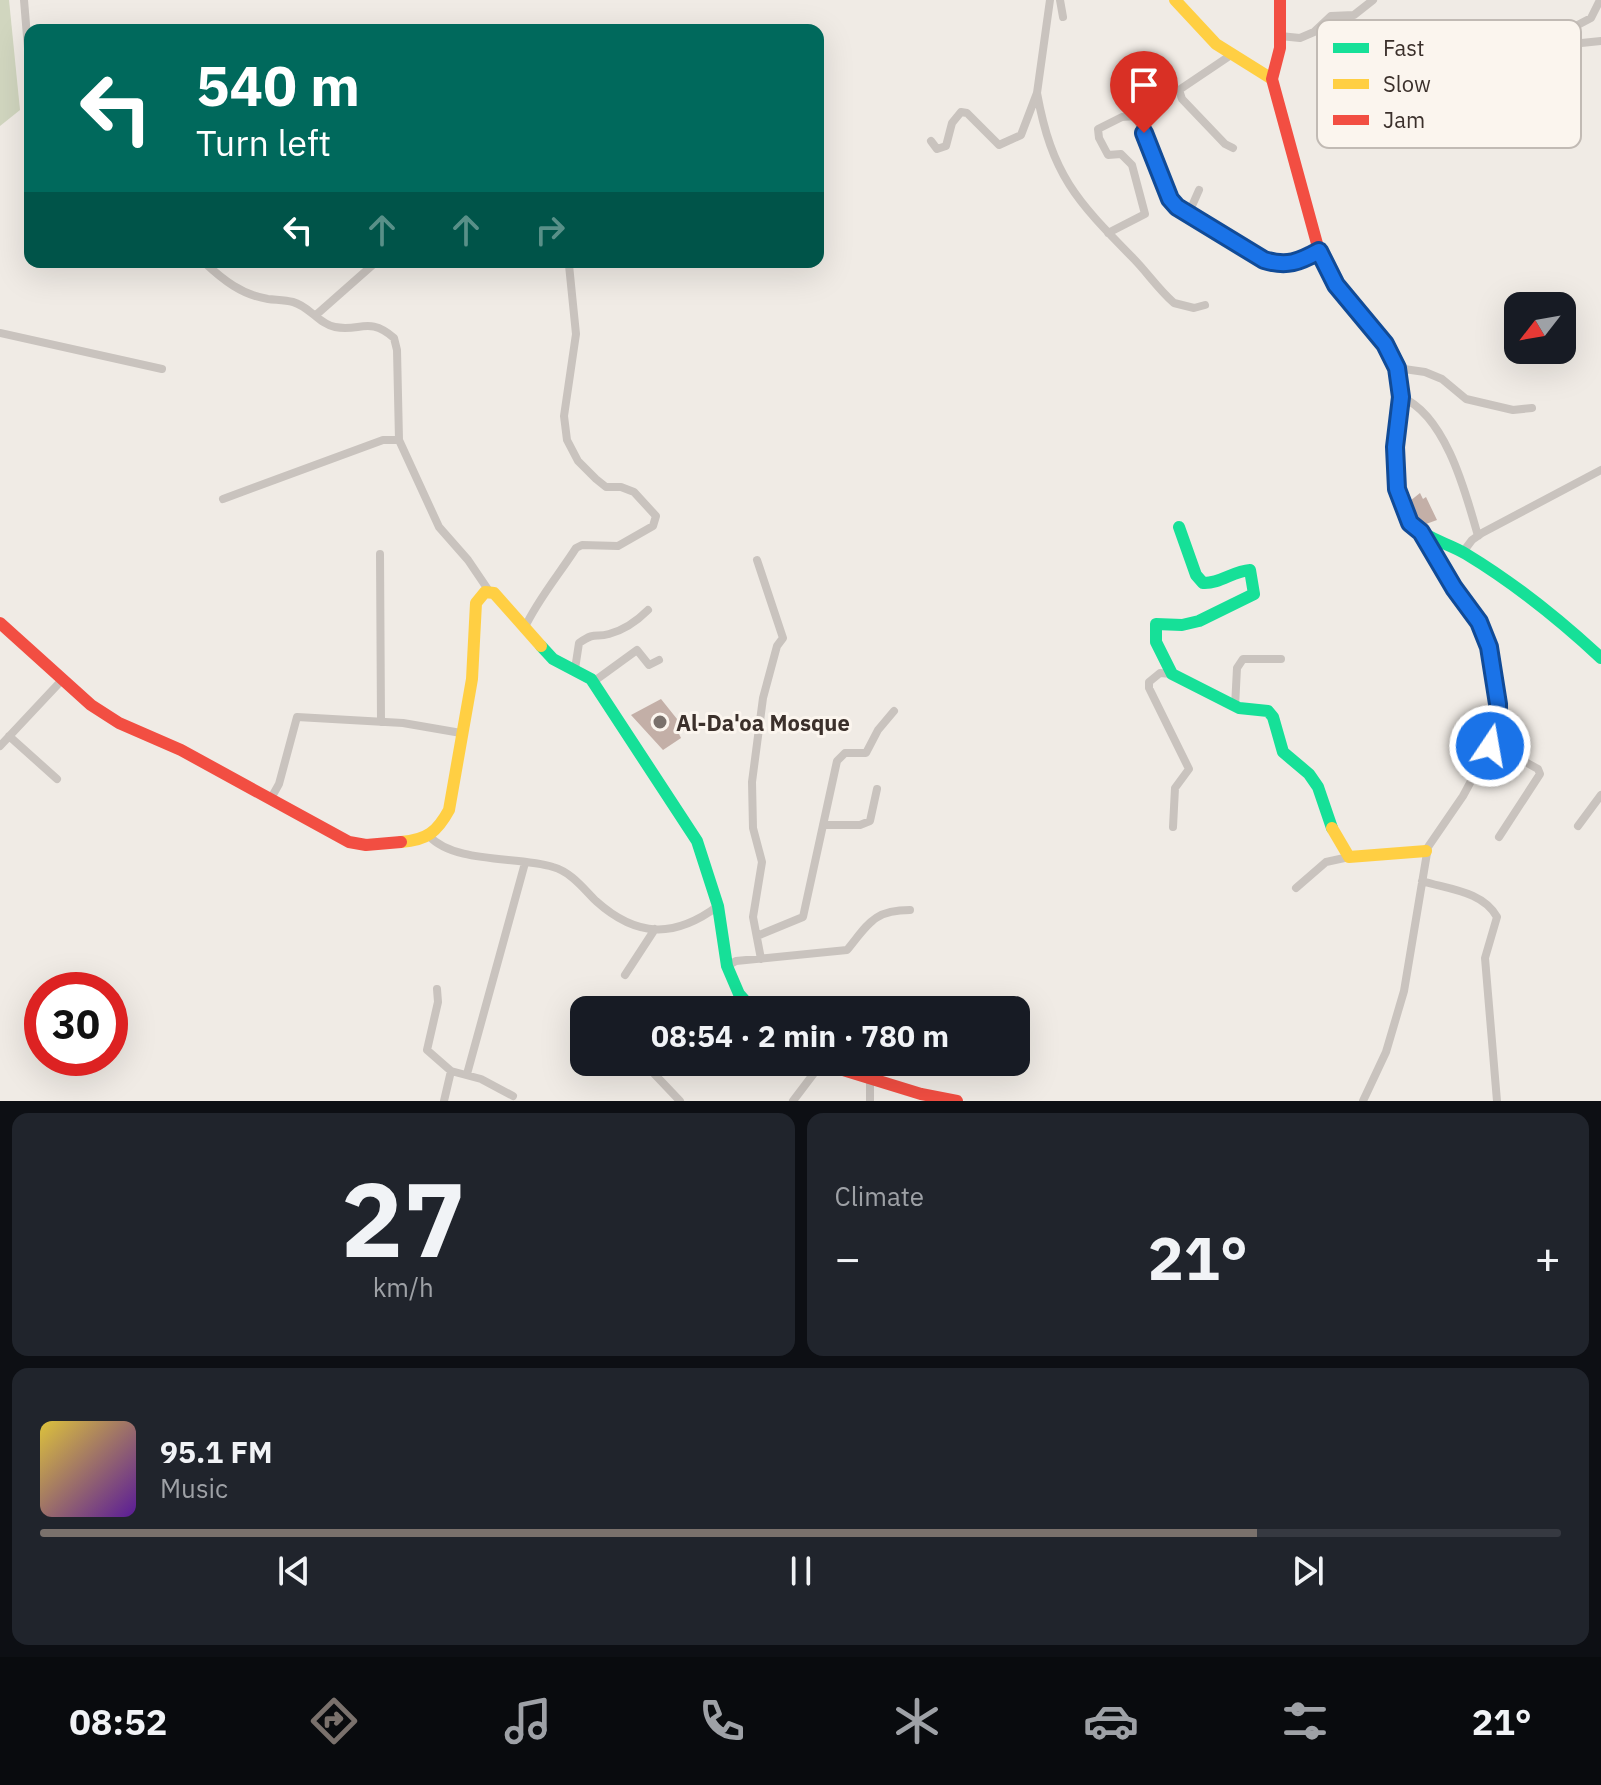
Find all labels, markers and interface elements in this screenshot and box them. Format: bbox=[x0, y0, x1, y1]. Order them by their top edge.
legend bbox=[1317, 20, 1581, 148]
text: Fast bbox=[1383, 33, 1424, 62]
text: 540 m bbox=[196, 49, 360, 121]
pin bbox=[1110, 51, 1178, 133]
icon: left bbox=[64, 56, 168, 160]
icon: arrive bbox=[1122, 63, 1166, 107]
text: Slow bbox=[1383, 69, 1431, 98]
text: Jam bbox=[1383, 105, 1425, 134]
text: Turn left bbox=[196, 119, 331, 166]
icon: left bbox=[276, 208, 320, 252]
icon: ahead bbox=[360, 208, 404, 252]
icon: ahead bbox=[444, 208, 488, 252]
icon: right bbox=[528, 208, 572, 252]
north arrow bbox=[1504, 292, 1576, 364]
map controls bbox=[1504, 292, 1576, 364]
position arrow bbox=[1448, 704, 1532, 788]
place label: Al-Da'oa Mosque bbox=[676, 708, 850, 737]
marker: Al-Da'oa Mosque bbox=[651, 713, 669, 731]
speed limit sign: 30 bbox=[24, 972, 128, 1076]
text: 08:54 · 2 min · 780 m bbox=[651, 1016, 949, 1055]
text: 27 bbox=[341, 1150, 466, 1286]
text: Climate bbox=[835, 1179, 924, 1213]
text: 21° bbox=[1148, 1218, 1248, 1297]
text: − bbox=[835, 1229, 861, 1286]
text: + bbox=[1535, 1229, 1561, 1286]
text: km/h bbox=[373, 1270, 434, 1304]
text: 95.1 FM bbox=[160, 1432, 273, 1471]
text: Music bbox=[160, 1471, 228, 1505]
icon: previous bbox=[272, 1549, 316, 1593]
icon: pause bbox=[779, 1549, 823, 1593]
icon: next bbox=[1286, 1549, 1330, 1593]
icon: directions bbox=[306, 1693, 362, 1749]
icon: music bbox=[500, 1693, 556, 1749]
icon: phone bbox=[694, 1693, 750, 1749]
icon: climate bbox=[889, 1693, 945, 1749]
icon: car bbox=[1083, 1693, 1139, 1749]
icon: filters bbox=[1277, 1693, 1333, 1749]
text: 08:52 bbox=[69, 1698, 167, 1745]
text: 21° bbox=[1472, 1698, 1532, 1745]

